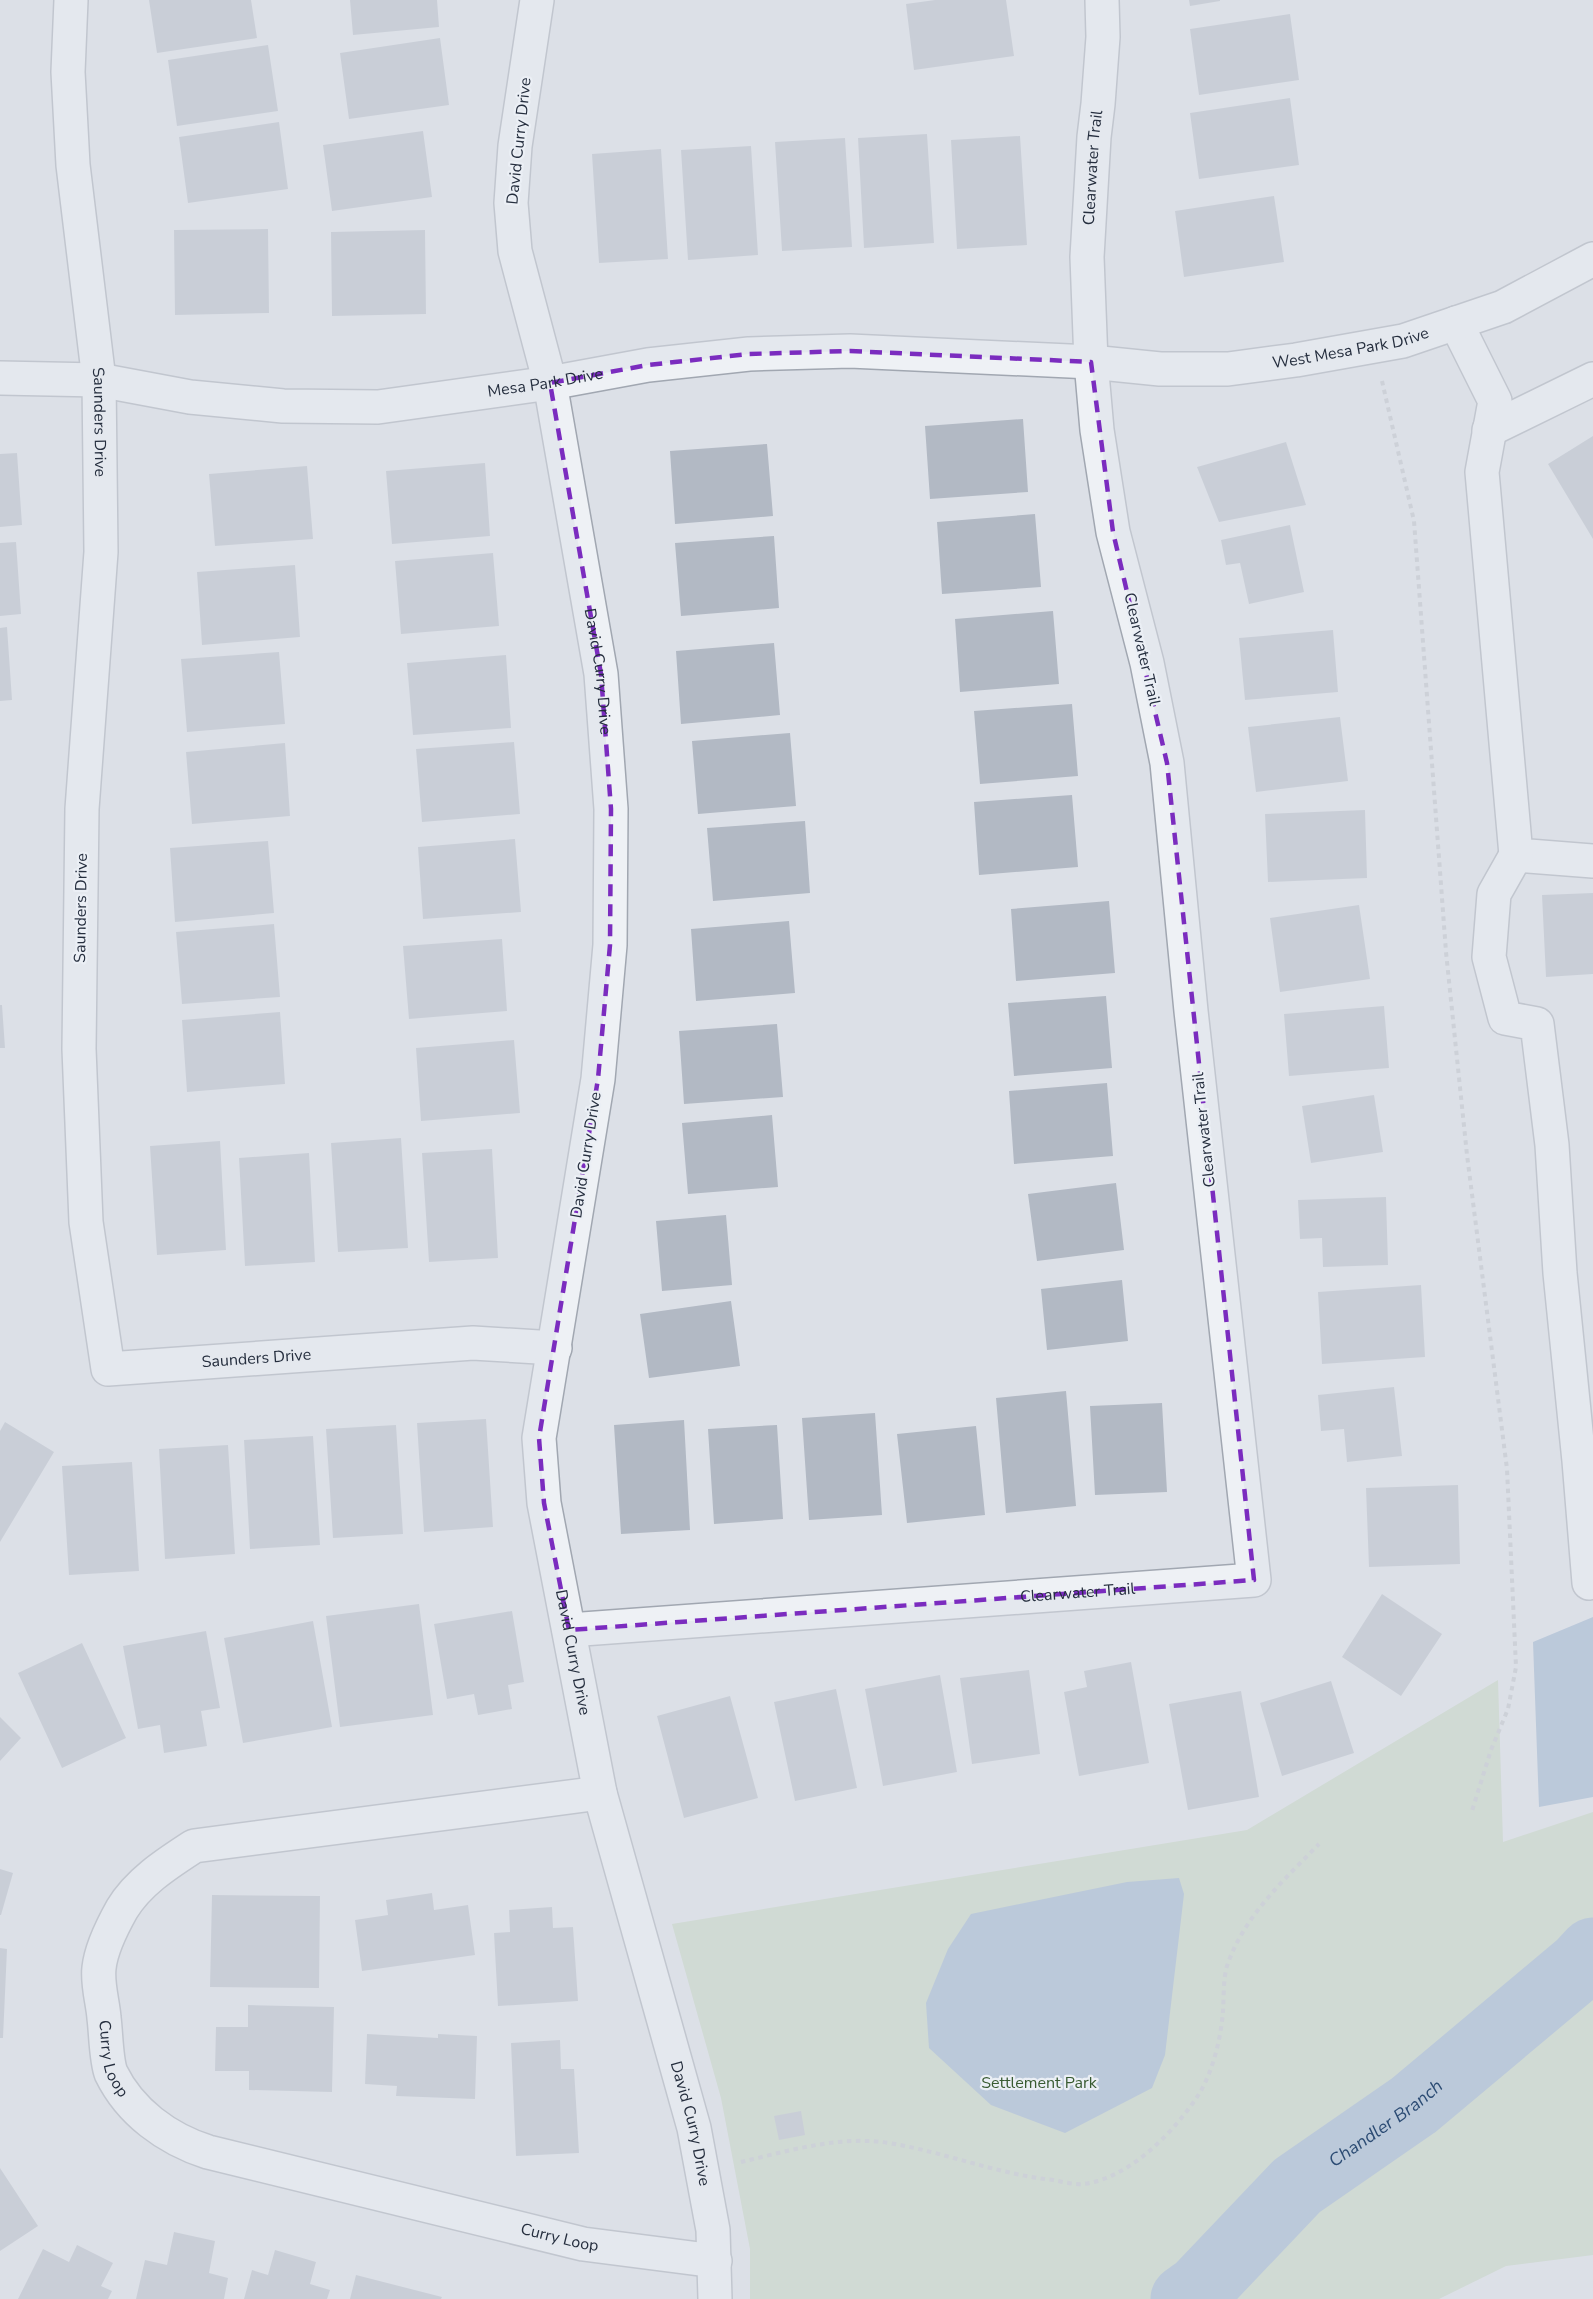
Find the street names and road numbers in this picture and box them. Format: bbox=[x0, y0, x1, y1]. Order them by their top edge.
street label: David Curry Drive bbox=[501, 76, 537, 206]
street label: Clearwater Trail bbox=[1078, 109, 1108, 226]
street label: West Mesa Park Drive bbox=[1271, 322, 1432, 374]
street label: Mesa Park Drive bbox=[486, 362, 605, 403]
street label: Saunders Drive bbox=[87, 366, 111, 477]
street label: Clearwater Trail bbox=[1118, 590, 1166, 708]
street label: David Curry Drive bbox=[579, 606, 616, 735]
street label: Saunders Drive bbox=[69, 853, 93, 963]
street label: Clearwater Trail bbox=[1187, 1071, 1221, 1188]
street label: David Curry Drive bbox=[565, 1090, 607, 1220]
street label: Saunders Drive bbox=[201, 1344, 312, 1373]
street label: Clearwater Trail bbox=[1019, 1578, 1136, 1608]
street label: David Curry Drive bbox=[550, 1588, 596, 1717]
street label: Curry Loop bbox=[93, 2019, 134, 2102]
street label: David Curry Drive bbox=[665, 2059, 716, 2188]
street label: Curry Loop bbox=[518, 2218, 600, 2257]

